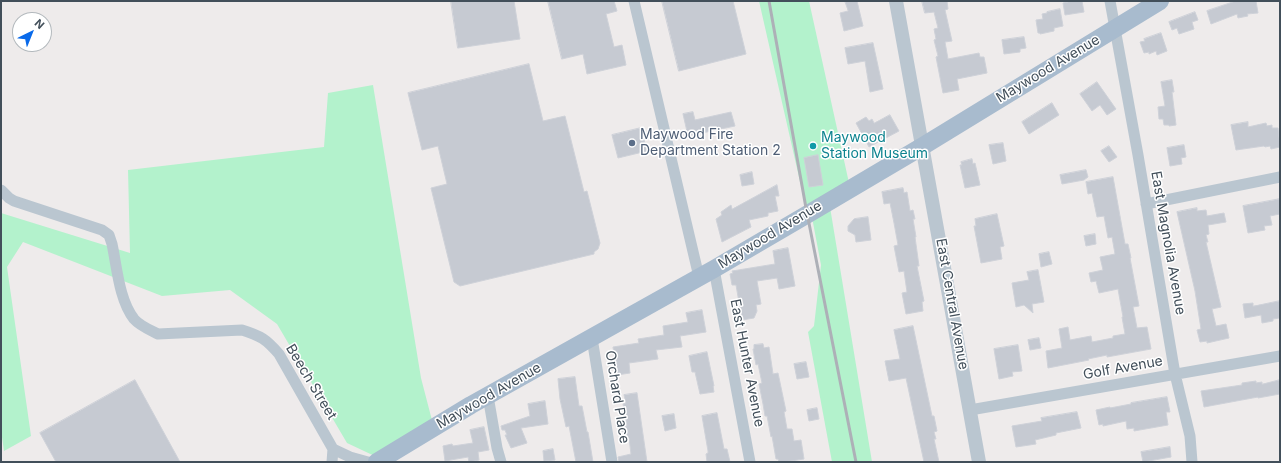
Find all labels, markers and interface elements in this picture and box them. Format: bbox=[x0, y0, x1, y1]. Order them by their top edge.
north arrow bbox=[12, 12, 52, 52]
text: N bbox=[32, 16, 47, 32]
street label: Maywood Avenue bbox=[993, 31, 1103, 107]
place label: Maywood Fire Department Station 2 bbox=[640, 127, 781, 160]
place label: Maywood Station Museum bbox=[821, 130, 928, 162]
marker: Maywood Fire Department Station 2 bbox=[627, 138, 637, 148]
marker: Maywood Station Museum bbox=[808, 141, 818, 151]
street label: East Magnolia Avenue bbox=[1147, 170, 1189, 316]
street label: Maywood Avenue bbox=[715, 197, 825, 273]
street label: East Central Avenue bbox=[932, 237, 972, 371]
street label: East Hunter Avenue bbox=[726, 298, 768, 428]
street label: Beech Street bbox=[282, 341, 340, 423]
street label: Orchard Place bbox=[601, 349, 633, 445]
street label: Golf Avenue bbox=[1082, 353, 1164, 383]
street label: Maywood Avenue bbox=[434, 359, 544, 433]

